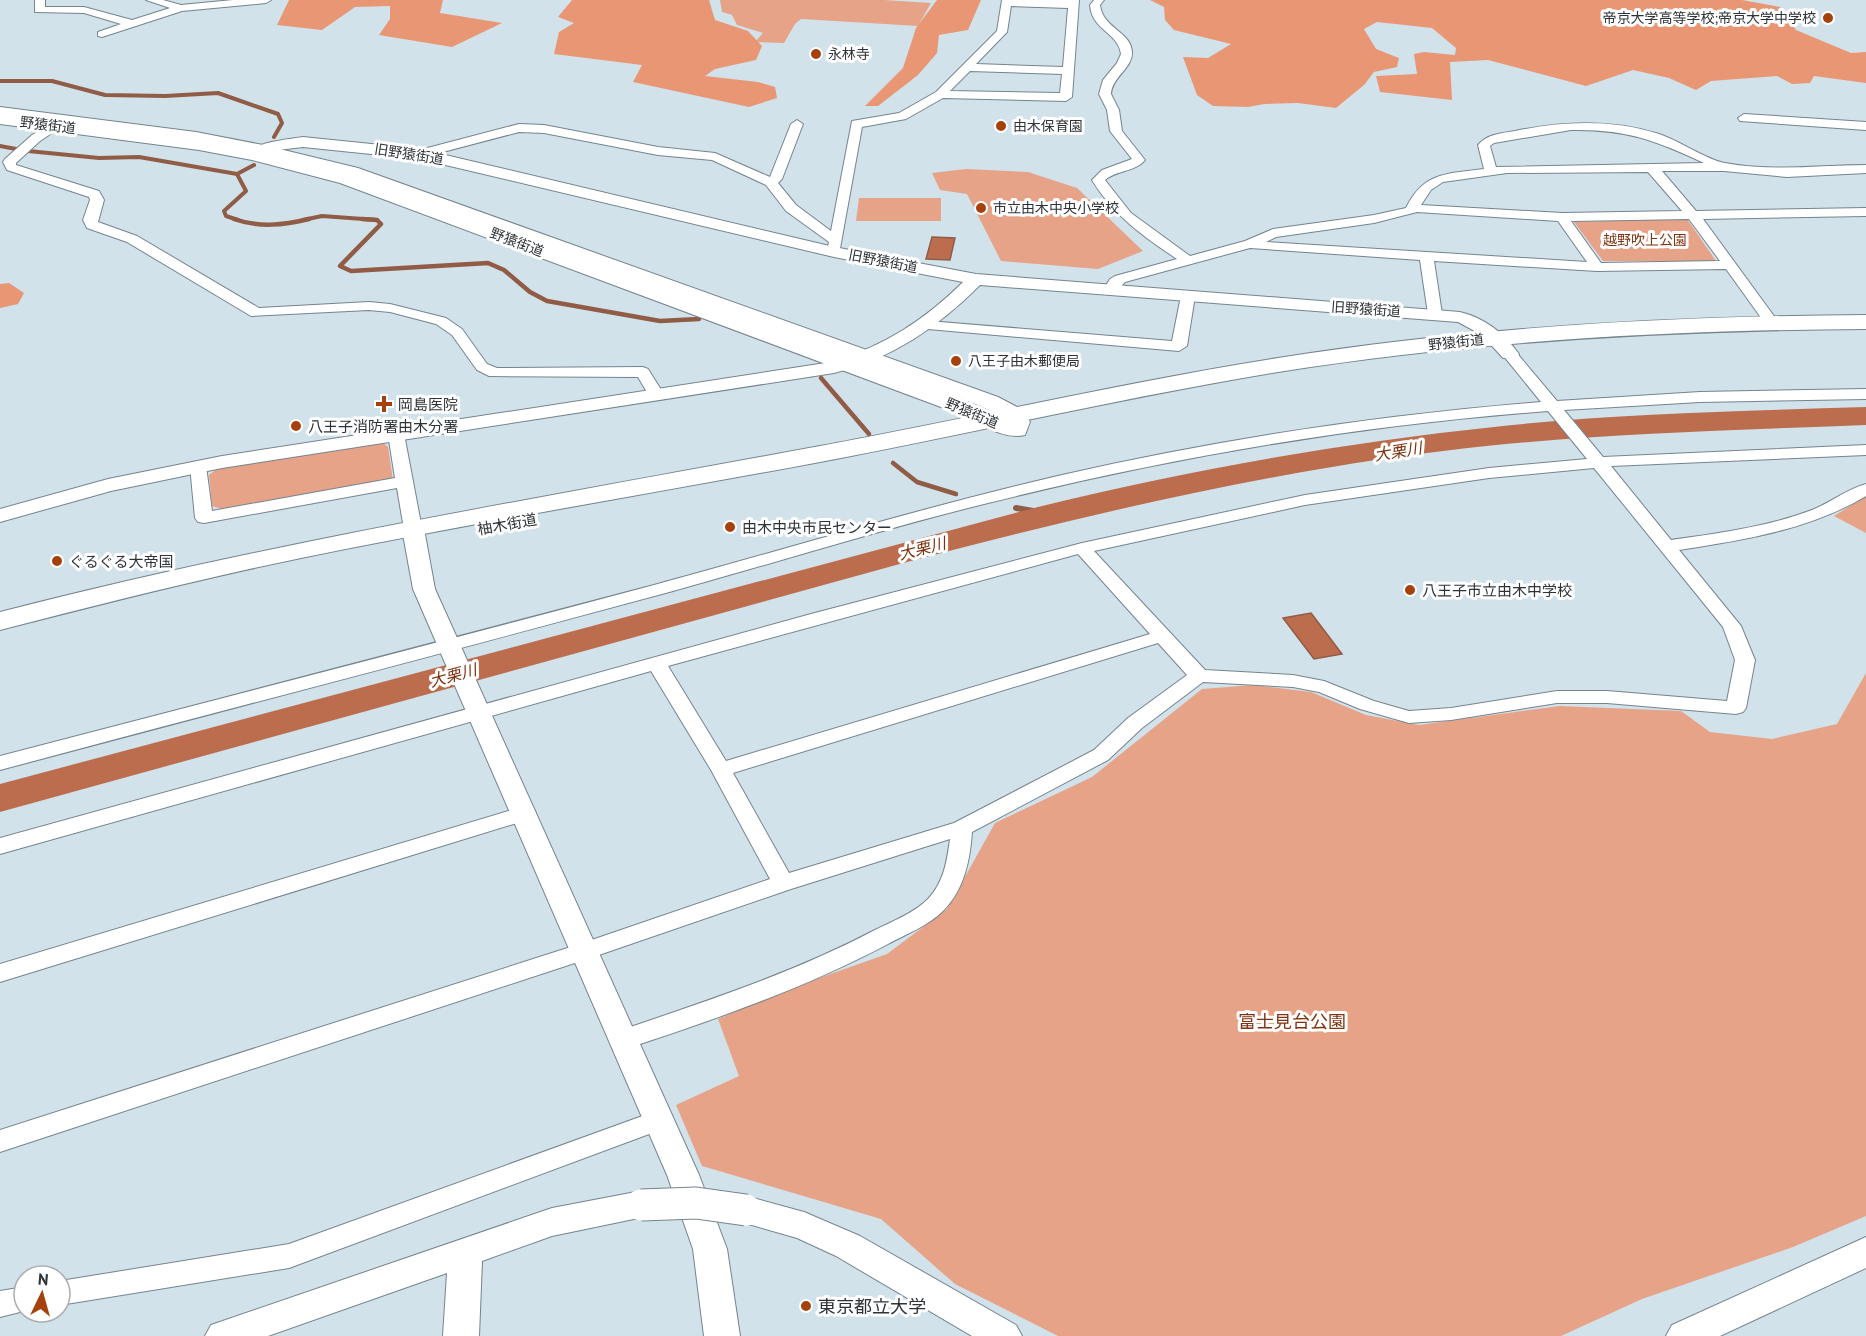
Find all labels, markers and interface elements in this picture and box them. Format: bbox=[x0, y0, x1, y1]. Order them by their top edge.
place label: 帝京大学高等学校;帝京大学中学校 bbox=[1602, 9, 1816, 27]
marker: 帝京大学高等学校;帝京大学中学校 bbox=[1821, 11, 1835, 25]
place label: 永林寺 bbox=[828, 45, 870, 63]
marker: 永林寺 bbox=[809, 47, 823, 61]
street label: 野猿街道 bbox=[19, 113, 77, 137]
place label: 由木保育園 bbox=[1013, 117, 1083, 135]
marker: 由木保育園 bbox=[994, 119, 1008, 133]
street label: 旧野猿街道 bbox=[373, 140, 445, 168]
place label: 市立由木中央小学校 bbox=[993, 199, 1119, 217]
marker: 市立由木中央小学校 bbox=[974, 201, 988, 215]
street label: 野猿街道 bbox=[488, 224, 546, 260]
park label: 越野吹上公園 bbox=[1603, 231, 1687, 249]
street label: 旧野猿街道 bbox=[847, 245, 919, 277]
street label: 旧野猿街道 bbox=[1330, 298, 1402, 320]
street label: 野猿街道 bbox=[1427, 330, 1485, 354]
place label: 八王子由木郵便局 bbox=[968, 352, 1080, 370]
marker: 八王子由木郵便局 bbox=[949, 354, 963, 368]
street label: 野猿街道 bbox=[943, 394, 1001, 432]
marker: 岡島医院 bbox=[375, 395, 393, 413]
place label: 岡島医院 bbox=[398, 395, 458, 414]
place label: 八王子消防署由木分署 bbox=[308, 417, 458, 436]
marker: 八王子消防署由木分署 bbox=[289, 419, 303, 433]
water label: 大栗川 bbox=[1373, 437, 1425, 465]
street label: 柚木街道 bbox=[476, 509, 538, 539]
place label: 由木中央市民センター bbox=[742, 518, 892, 537]
marker: 由木中央市民センター bbox=[723, 520, 737, 534]
water label: 大栗川 bbox=[896, 532, 950, 564]
place label: ぐるぐる大帝国 bbox=[69, 552, 173, 571]
marker: ぐるぐる大帝国 bbox=[50, 554, 64, 568]
place label: 八王子市立由木中学校 bbox=[1422, 581, 1572, 600]
marker: 八王子市立由木中学校 bbox=[1403, 583, 1417, 597]
water label: 大栗川 bbox=[427, 659, 481, 691]
park label: 富士見台公園 bbox=[1238, 1010, 1346, 1033]
north arrow bbox=[12, 1264, 72, 1324]
text: N bbox=[37, 1269, 49, 1289]
place label: 東京都立大学 bbox=[818, 1295, 926, 1318]
marker: 東京都立大学 bbox=[799, 1299, 813, 1313]

